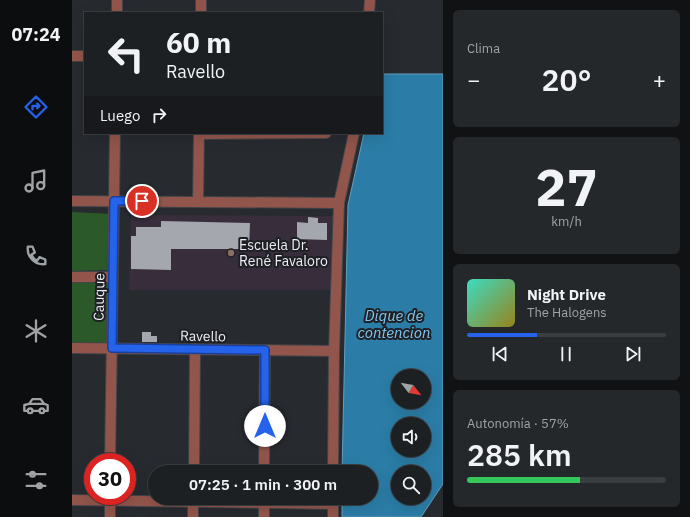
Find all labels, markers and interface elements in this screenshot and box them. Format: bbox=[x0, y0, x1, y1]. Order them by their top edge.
text: 07:24 bbox=[11, 23, 61, 46]
text: 60 m bbox=[166, 24, 231, 61]
icon: left bbox=[100, 28, 152, 80]
text: Clima bbox=[467, 40, 500, 57]
text: Ravello bbox=[166, 60, 225, 83]
text: 20° bbox=[541, 60, 592, 99]
text: − bbox=[467, 65, 480, 94]
text: + bbox=[653, 65, 666, 94]
icon: directions bbox=[22, 93, 50, 121]
icon: right bbox=[148, 104, 170, 126]
text: Luego bbox=[100, 106, 140, 125]
text: 27 bbox=[535, 153, 598, 220]
icon: music bbox=[22, 167, 50, 195]
pin bbox=[125, 184, 159, 218]
icon: arrive bbox=[131, 190, 153, 212]
text: km/h bbox=[551, 213, 582, 230]
place label: Escuela Dr. René Favaloro bbox=[239, 236, 328, 270]
icon: phone bbox=[22, 242, 50, 270]
marker: Escuela Dr. René Favaloro bbox=[226, 248, 236, 258]
street label: Cauque bbox=[90, 273, 108, 321]
text: Night Drive bbox=[527, 285, 606, 304]
text: The Halogens bbox=[527, 304, 607, 321]
water label: Dique de contencion bbox=[358, 306, 430, 342]
icon: climate bbox=[22, 317, 50, 345]
street label: Ravello bbox=[180, 327, 226, 345]
icon: previous bbox=[489, 343, 511, 365]
icon: pause bbox=[555, 343, 577, 365]
icon: next bbox=[622, 343, 644, 365]
north arrow bbox=[391, 369, 431, 409]
map controls bbox=[391, 369, 431, 505]
icon: car bbox=[22, 391, 50, 419]
position arrow bbox=[244, 405, 286, 447]
text: Autonomía · 57% bbox=[467, 415, 569, 432]
button: sound bbox=[391, 417, 431, 457]
text: 285 km bbox=[467, 435, 572, 474]
speed limit sign: 30 bbox=[84, 453, 136, 505]
button: search bbox=[391, 465, 431, 505]
icon: filters bbox=[22, 466, 50, 494]
text: 07:25 · 1 min · 300 m bbox=[189, 475, 337, 494]

